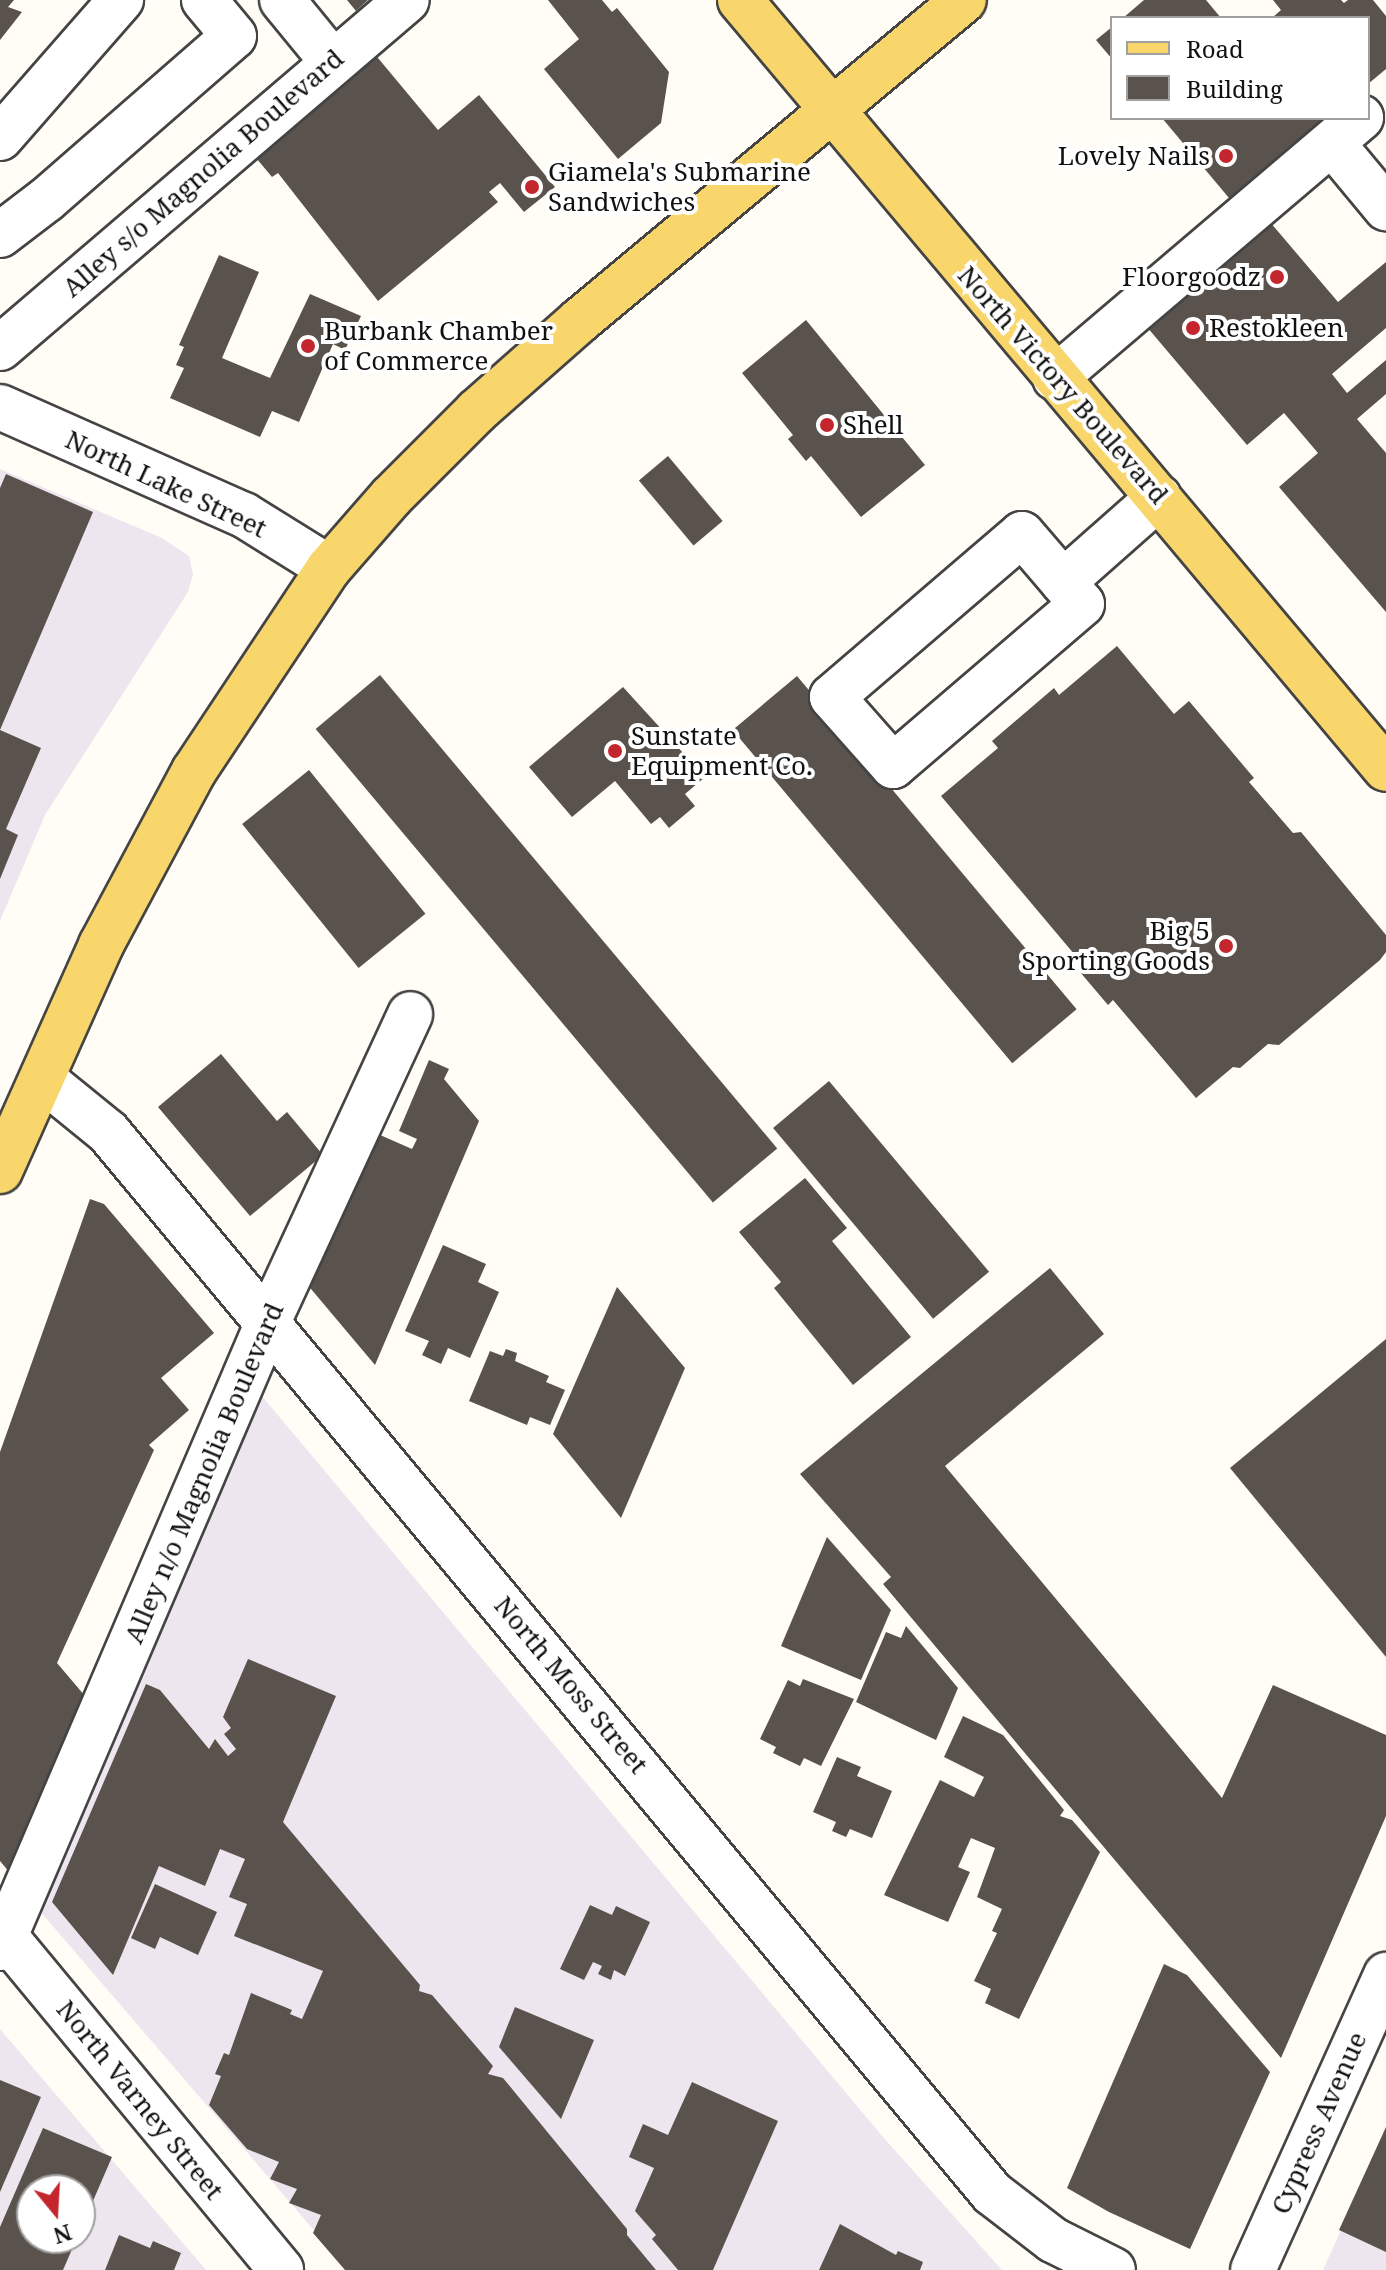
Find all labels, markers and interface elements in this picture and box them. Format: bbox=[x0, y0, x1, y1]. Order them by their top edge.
legend bbox=[1110, 16, 1370, 120]
text: Road bbox=[1186, 32, 1244, 65]
street label: Alley s/o Magnolia Boulevard bbox=[56, 43, 350, 303]
text: Building bbox=[1186, 72, 1283, 105]
place label: Lovely Nails bbox=[1058, 140, 1210, 172]
marker: Lovely Nails bbox=[1217, 147, 1235, 165]
place label: Giamela's Submarine Sandwiches bbox=[548, 156, 811, 218]
marker: Giamela's Submarine Sandwiches bbox=[523, 178, 541, 196]
street label: North Victory Boulevard bbox=[951, 260, 1175, 510]
place label: Floorgoodz bbox=[1122, 261, 1261, 293]
marker: Floorgoodz bbox=[1268, 268, 1286, 286]
place label: Restokleen bbox=[1209, 312, 1344, 344]
place label: Burbank Chamber of Commerce bbox=[324, 315, 553, 376]
marker: Restokleen bbox=[1184, 319, 1202, 337]
marker: Burbank Chamber of Commerce bbox=[299, 337, 317, 355]
place label: Shell bbox=[843, 409, 904, 441]
marker: Shell bbox=[818, 416, 836, 434]
street label: North Lake Street bbox=[61, 424, 271, 544]
place label: Sunstate Equipment Co. bbox=[631, 720, 813, 782]
marker: Sunstate Equipment Co. bbox=[606, 742, 624, 760]
place label: Big 5 Sporting Goods bbox=[1021, 915, 1210, 976]
marker: Big 5 Sporting Goods bbox=[1217, 937, 1235, 955]
street label: Alley n/o Magnolia Boulevard bbox=[118, 1298, 290, 1648]
street label: North Moss Street bbox=[488, 1590, 654, 1780]
street label: North Varney Street bbox=[50, 1994, 230, 2206]
street label: Cypress Avenue bbox=[1265, 2027, 1373, 2219]
north arrow bbox=[16, 2174, 96, 2254]
text: N bbox=[50, 2218, 76, 2252]

